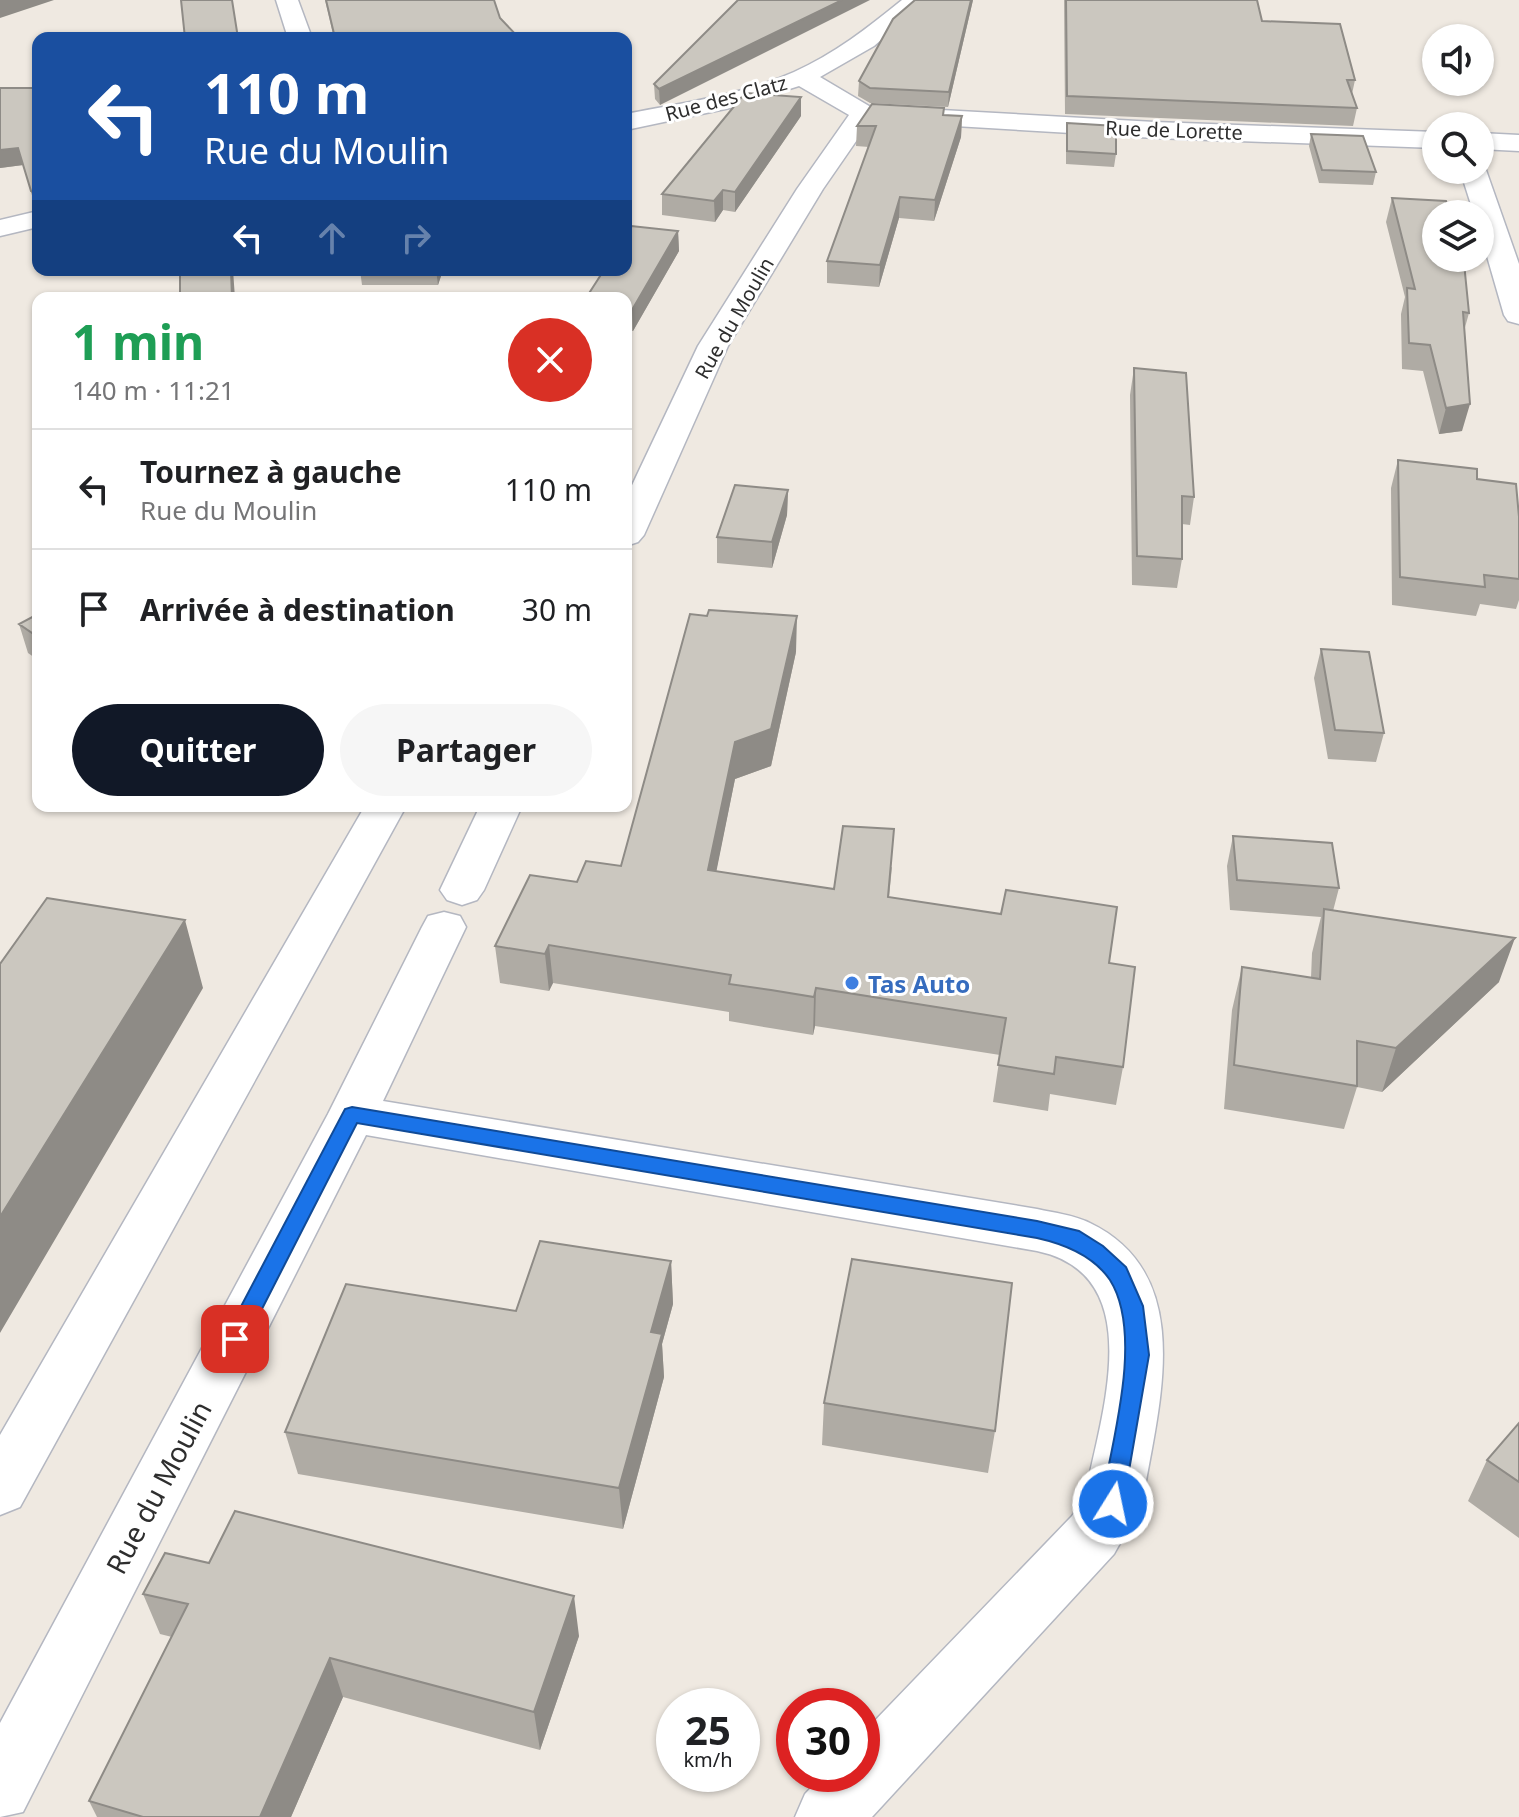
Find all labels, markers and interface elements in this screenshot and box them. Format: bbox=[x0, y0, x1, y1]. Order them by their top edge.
map controls bbox=[1422, 24, 1494, 272]
button: sound bbox=[1422, 24, 1494, 96]
text: 110 m bbox=[204, 54, 369, 130]
icon: left bbox=[72, 64, 176, 168]
street label: Rue des Clatz bbox=[662, 69, 790, 127]
button: search bbox=[1422, 112, 1494, 184]
street label: Rue de Lorette bbox=[1105, 114, 1243, 146]
text: Rue du Moulin bbox=[204, 126, 450, 175]
button: layers bbox=[1422, 200, 1494, 272]
icon: left bbox=[226, 216, 270, 260]
icon: ahead bbox=[310, 216, 354, 260]
icon: right bbox=[394, 216, 438, 260]
street label: Rue du Moulin bbox=[688, 252, 780, 384]
text: 1 min bbox=[72, 309, 204, 374]
button: close bbox=[508, 318, 592, 402]
text: 140 m · 11:21 bbox=[72, 372, 235, 408]
text: Tournez à gauche bbox=[140, 451, 402, 492]
icon: left bbox=[72, 467, 116, 511]
text: 110 m bbox=[505, 469, 592, 510]
text: Rue du Moulin bbox=[140, 492, 317, 528]
icon: arrive bbox=[72, 587, 116, 631]
text: Arrivée à destination bbox=[140, 589, 455, 630]
text: 30 m bbox=[522, 589, 592, 630]
button: Quitter bbox=[72, 704, 324, 796]
button: Partager bbox=[340, 704, 592, 796]
place label: Tas Auto bbox=[868, 967, 970, 1000]
marker: Tas Auto bbox=[843, 974, 861, 992]
pin bbox=[201, 1305, 269, 1373]
icon: arrive bbox=[213, 1317, 257, 1361]
street label: Rue du Moulin bbox=[96, 1394, 220, 1580]
position arrow bbox=[1071, 1462, 1155, 1546]
speed limit sign: 30 bbox=[776, 1688, 880, 1792]
text: 25 bbox=[685, 1702, 731, 1757]
text: km/h bbox=[683, 1746, 733, 1773]

